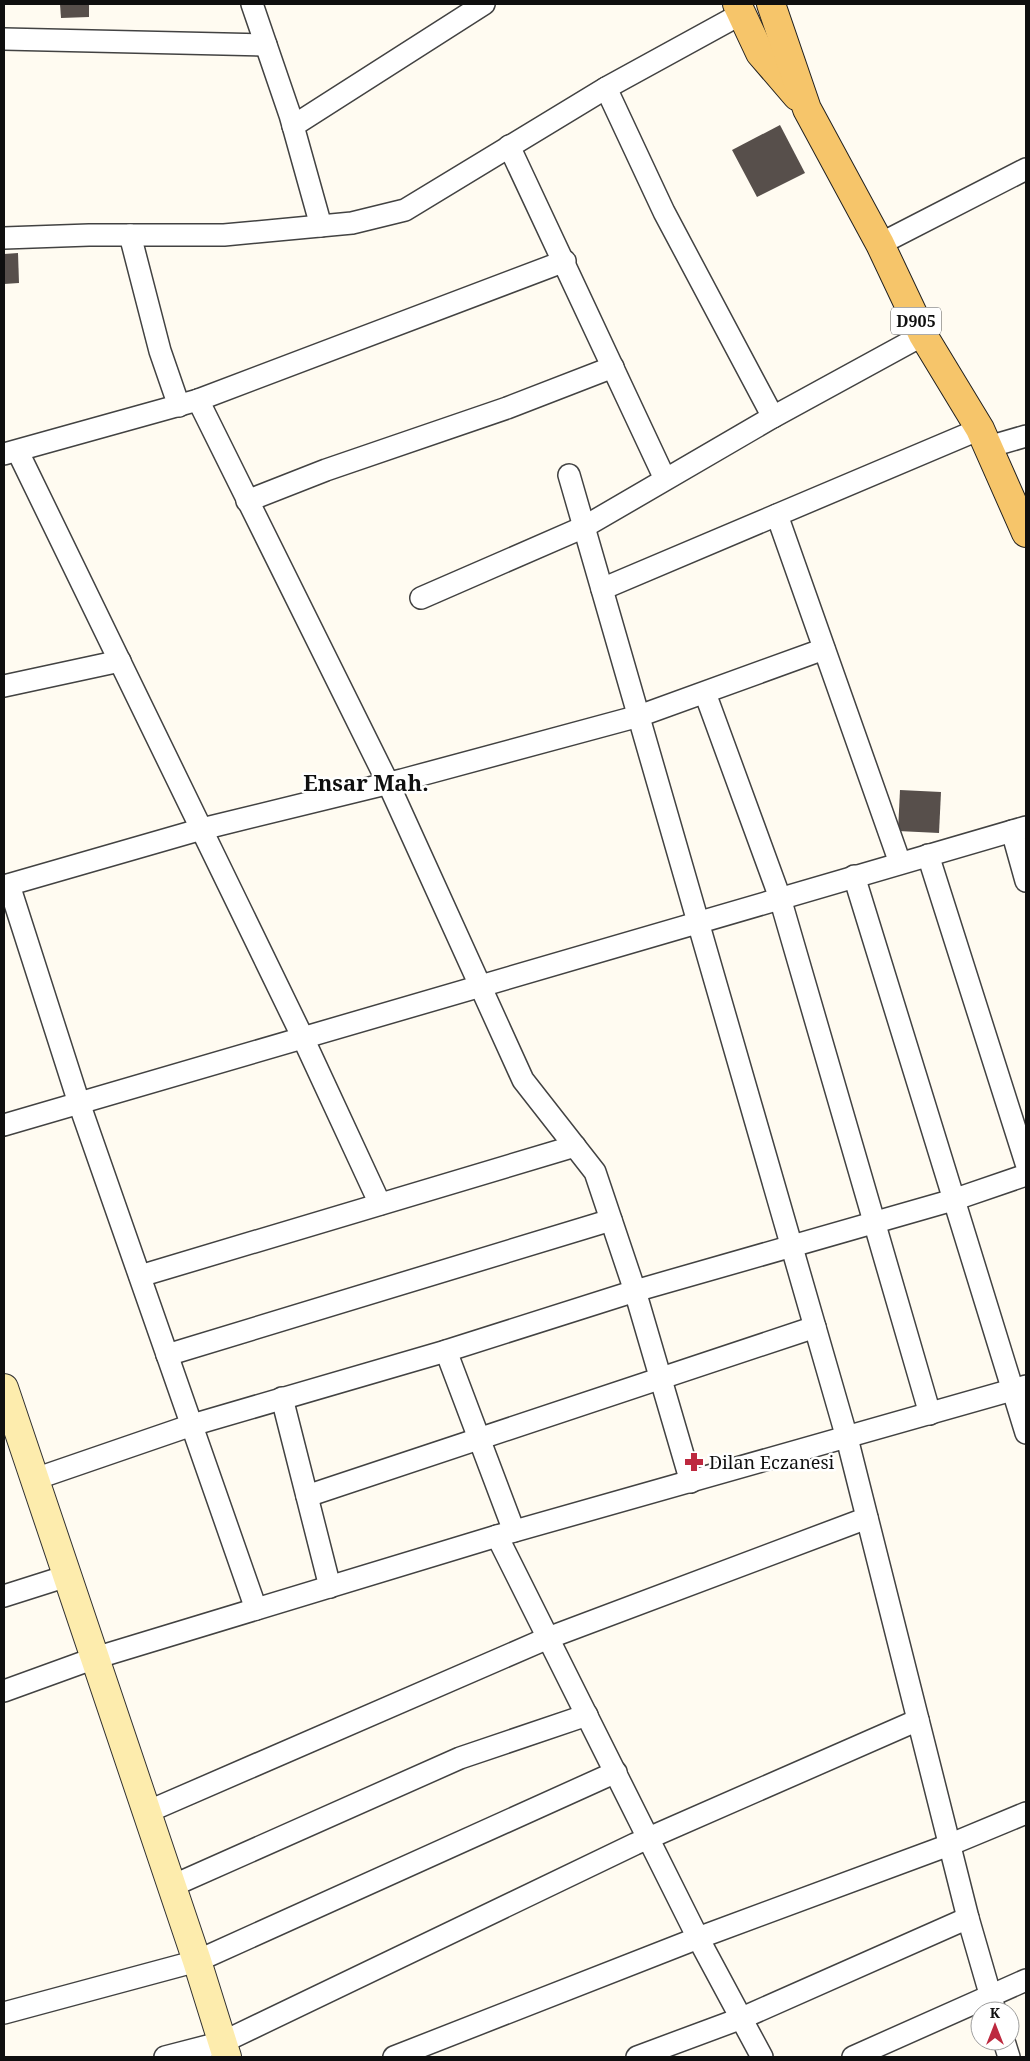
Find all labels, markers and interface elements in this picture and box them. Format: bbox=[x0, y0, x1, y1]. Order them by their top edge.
road number: D905 bbox=[891, 308, 941, 334]
district label: Ensar Mah. bbox=[303, 767, 429, 797]
place label: Dilan Eczanesi bbox=[709, 1450, 835, 1474]
pharmacy icon: Dilan Eczanesi bbox=[683, 1451, 705, 1473]
north arrow bbox=[970, 2001, 1020, 2051]
text: K bbox=[990, 2003, 1001, 2022]

